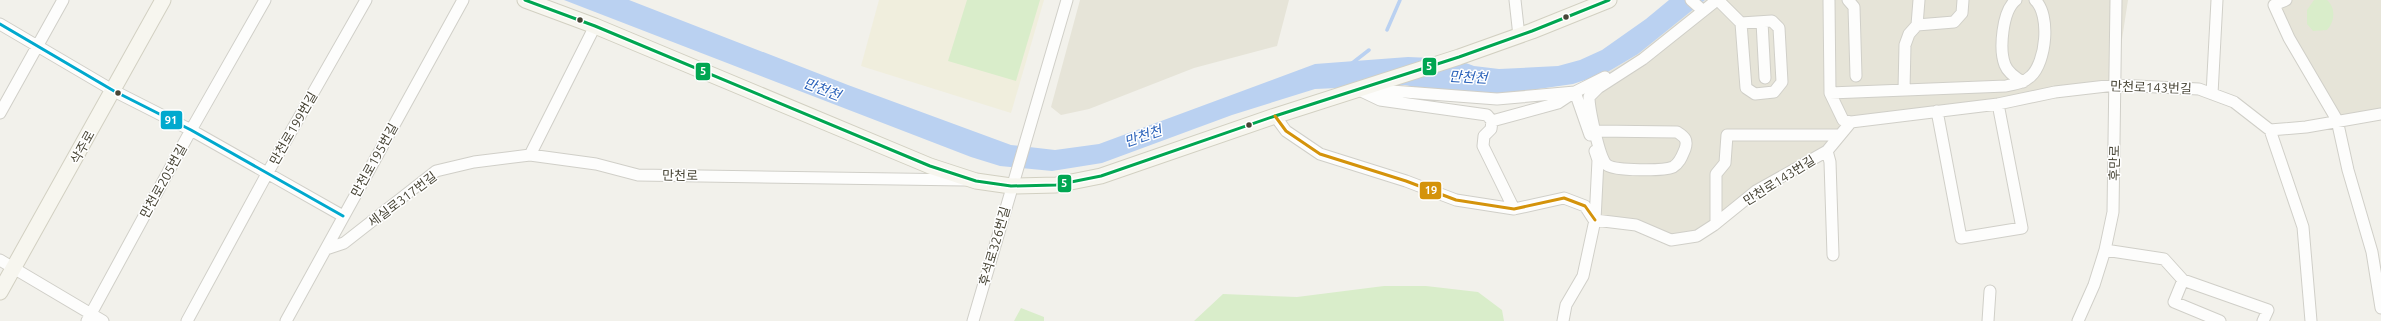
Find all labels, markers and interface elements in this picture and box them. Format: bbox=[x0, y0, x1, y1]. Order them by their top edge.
unlabelled marker bbox=[1561, 12, 1571, 22]
unlabelled marker bbox=[575, 15, 585, 25]
line badge: 5 bbox=[1422, 57, 1437, 76]
text: 5 bbox=[1426, 60, 1432, 72]
line badge: 5 bbox=[695, 62, 711, 81]
text: 5 bbox=[700, 65, 706, 77]
water label: 만천천 bbox=[1448, 68, 1489, 86]
water label: 만천천 bbox=[801, 75, 844, 104]
street label: 만천로143번길 bbox=[2110, 79, 2192, 95]
unlabelled marker bbox=[113, 88, 123, 98]
street label: 만천로199번길 bbox=[266, 89, 320, 167]
line badge: 91 bbox=[160, 110, 183, 130]
text: 91 bbox=[165, 114, 177, 126]
unlabelled marker bbox=[1244, 120, 1254, 130]
street label: 만천로195번길 bbox=[348, 121, 400, 199]
water label: 만천천 bbox=[1122, 122, 1165, 150]
street label: 삭주로 bbox=[67, 128, 97, 166]
street label: 만천로205번길 bbox=[137, 142, 189, 220]
street label: 후만로 bbox=[2107, 145, 2121, 181]
street label: 만천로143번길 bbox=[1741, 152, 1817, 208]
street label: 만천로 bbox=[662, 168, 698, 182]
street label: 세실로317번길 bbox=[365, 169, 439, 229]
line badge: 5 bbox=[1057, 174, 1072, 193]
text: 5 bbox=[1061, 177, 1067, 189]
line badge: 19 bbox=[1419, 181, 1442, 200]
text: 19 bbox=[1425, 184, 1437, 196]
street label: 후석로326번길 bbox=[976, 205, 1012, 287]

